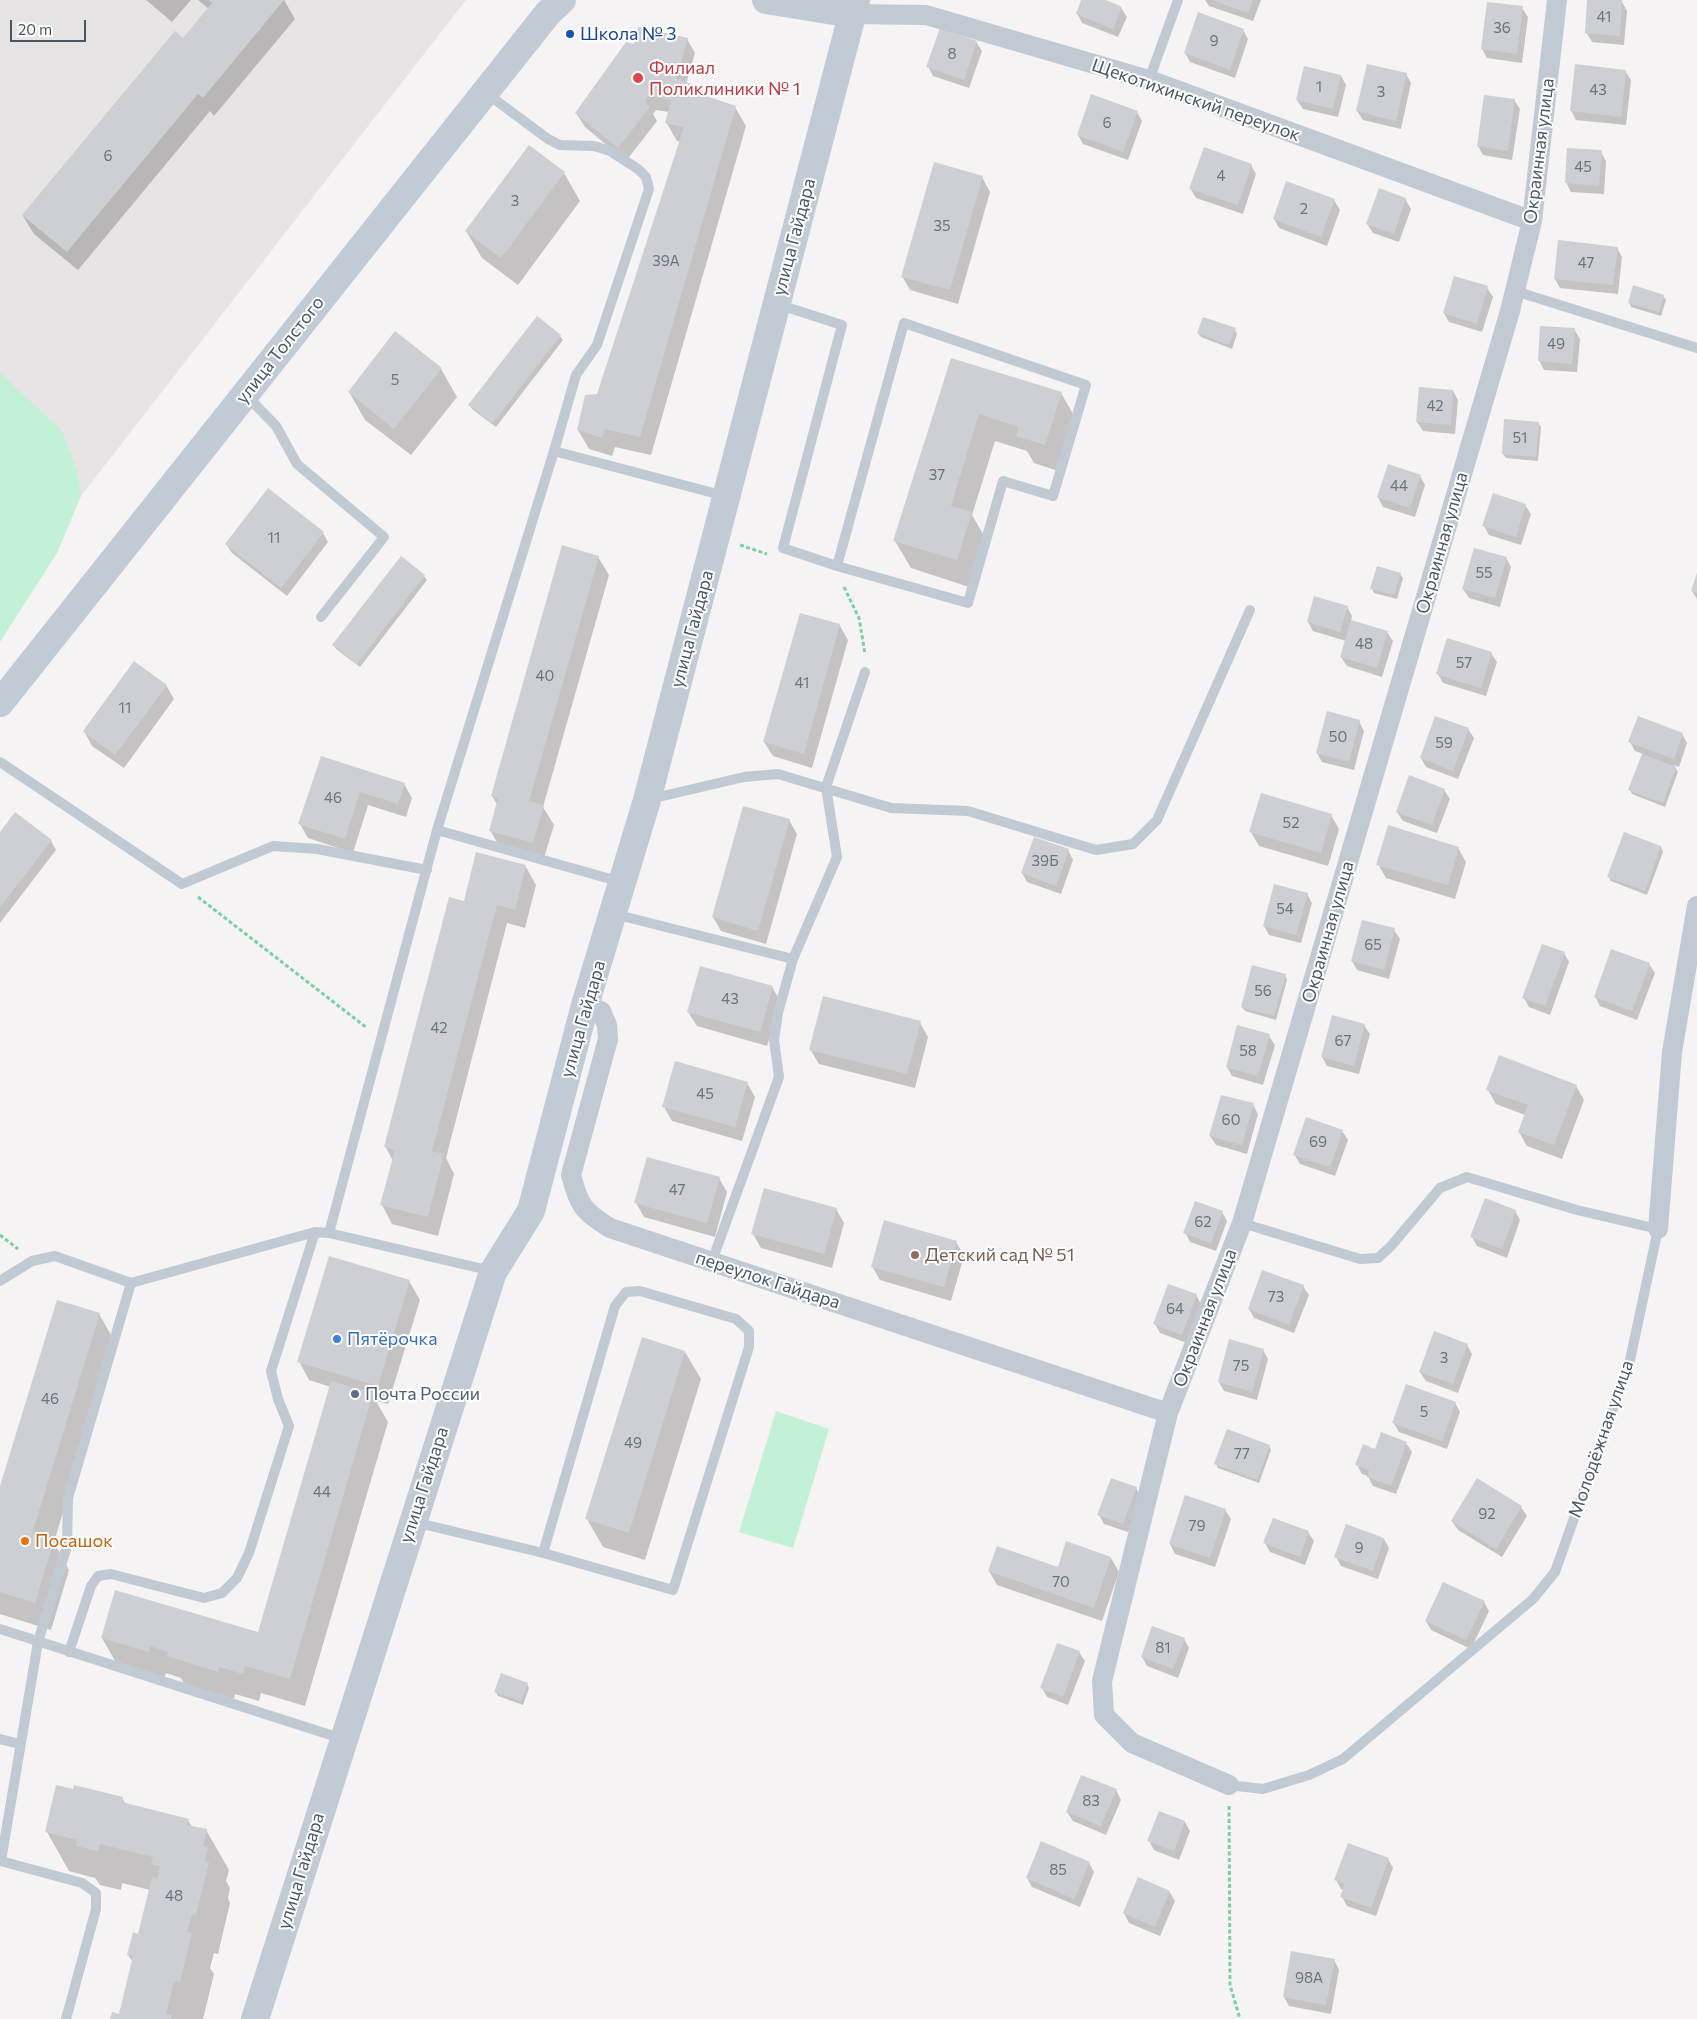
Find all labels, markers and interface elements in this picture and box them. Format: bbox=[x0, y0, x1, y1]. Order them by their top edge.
house number: 41 bbox=[1597, 8, 1611, 26]
scale bar bbox=[12, 10, 89, 42]
house number: 36 bbox=[1493, 19, 1511, 37]
text: 20 m bbox=[18, 20, 52, 38]
place label: Школа № 3 bbox=[580, 23, 677, 45]
marker: Школа № 3 bbox=[564, 28, 576, 40]
house number: 9 bbox=[1209, 32, 1219, 50]
house number: 8 bbox=[947, 45, 957, 63]
street label: Щекотихинский переулок bbox=[1089, 54, 1303, 146]
place label: Филиал Поликлиники № 1 bbox=[649, 57, 800, 100]
marker: Филиал Поликлиники № 1 bbox=[631, 71, 645, 85]
street label: Окраинная улица bbox=[1519, 77, 1559, 225]
house number: 1 bbox=[1316, 78, 1322, 96]
house number: 43 bbox=[1589, 81, 1607, 99]
house number: 3 bbox=[1377, 83, 1385, 101]
house number: 6 bbox=[1102, 114, 1112, 132]
house number: 6 bbox=[103, 147, 113, 165]
house number: 45 bbox=[1574, 158, 1592, 176]
house number: 4 bbox=[1217, 167, 1225, 185]
street label: улица Гайдара bbox=[768, 176, 820, 298]
house number: 3 bbox=[511, 192, 519, 210]
house number: 2 bbox=[1300, 200, 1308, 218]
house number: 35 bbox=[933, 217, 951, 235]
house number: 39А bbox=[652, 252, 680, 270]
house number: 47 bbox=[1578, 254, 1594, 272]
street label: улица Толстого bbox=[231, 292, 329, 408]
house number: 49 bbox=[1547, 335, 1565, 353]
house number: 5 bbox=[391, 371, 399, 389]
house number: 42 bbox=[1426, 397, 1444, 415]
house number: 51 bbox=[1512, 429, 1528, 447]
house number: 37 bbox=[929, 466, 945, 484]
street label: Окраинная улица bbox=[1411, 470, 1473, 616]
house number: 44 bbox=[1390, 477, 1408, 495]
house number: 11 bbox=[268, 529, 280, 547]
house number: 55 bbox=[1475, 564, 1493, 582]
street label: улица Гайдара bbox=[666, 568, 718, 690]
house number: 48 bbox=[1355, 635, 1373, 653]
house number: 57 bbox=[1456, 654, 1472, 672]
house number: 40 bbox=[536, 667, 554, 685]
house number: 41 bbox=[795, 674, 809, 692]
house number: 11 bbox=[119, 699, 131, 717]
house number: 50 bbox=[1329, 728, 1347, 746]
house number: 59 bbox=[1435, 734, 1453, 752]
house number: 46 bbox=[324, 789, 342, 807]
house number: 52 bbox=[1283, 814, 1299, 832]
house number: 39Б bbox=[1031, 852, 1059, 870]
street label: Окраинная улица bbox=[1297, 859, 1359, 1005]
house number: 54 bbox=[1276, 900, 1294, 918]
house number: 65 bbox=[1364, 936, 1382, 954]
street label: улица Гайдара bbox=[556, 958, 610, 1080]
house number: 56 bbox=[1254, 982, 1272, 1000]
house number: 43 bbox=[721, 990, 739, 1008]
house number: 42 bbox=[430, 1019, 448, 1037]
house number: 67 bbox=[1335, 1032, 1351, 1050]
house number: 58 bbox=[1239, 1042, 1257, 1060]
house number: 45 bbox=[696, 1085, 714, 1103]
house number: 60 bbox=[1222, 1111, 1240, 1129]
house number: 69 bbox=[1309, 1133, 1327, 1151]
house number: 47 bbox=[669, 1181, 685, 1199]
house number: 62 bbox=[1194, 1213, 1212, 1231]
place label: Детский сад № 51 bbox=[925, 1244, 1074, 1266]
street label: переулок Гайдара bbox=[693, 1246, 843, 1314]
street label: Окраинная улица bbox=[1169, 1246, 1241, 1390]
marker: Детский сад № 51 bbox=[909, 1249, 921, 1261]
house number: 73 bbox=[1268, 1288, 1284, 1306]
house number: 64 bbox=[1166, 1300, 1184, 1318]
place label: Пятёрочка bbox=[347, 1328, 438, 1350]
marker: Пятёрочка bbox=[331, 1333, 343, 1345]
house number: 3 bbox=[1440, 1349, 1448, 1367]
house number: 75 bbox=[1233, 1357, 1249, 1375]
street label: Молодёжная улица bbox=[1564, 1358, 1638, 1520]
place label: Почта России bbox=[365, 1383, 480, 1405]
marker: Почта России bbox=[349, 1388, 361, 1400]
house number: 46 bbox=[41, 1390, 59, 1408]
house number: 5 bbox=[1420, 1403, 1428, 1421]
street label: улица Гайдара bbox=[395, 1424, 453, 1546]
house number: 49 bbox=[624, 1434, 642, 1452]
house number: 77 bbox=[1234, 1445, 1250, 1463]
house number: 44 bbox=[313, 1483, 331, 1501]
house number: 92 bbox=[1478, 1505, 1496, 1523]
house number: 79 bbox=[1189, 1517, 1205, 1535]
place label: Посашок bbox=[35, 1530, 113, 1552]
marker: Посашок bbox=[19, 1535, 31, 1547]
house number: 9 bbox=[1354, 1539, 1364, 1557]
house number: 70 bbox=[1052, 1573, 1070, 1591]
house number: 81 bbox=[1155, 1639, 1171, 1657]
house number: 83 bbox=[1082, 1792, 1100, 1810]
street label: улица Гайдара bbox=[273, 1810, 329, 1932]
house number: 85 bbox=[1049, 1861, 1067, 1879]
house number: 48 bbox=[165, 1887, 183, 1905]
house number: 98А bbox=[1295, 1969, 1323, 1987]

